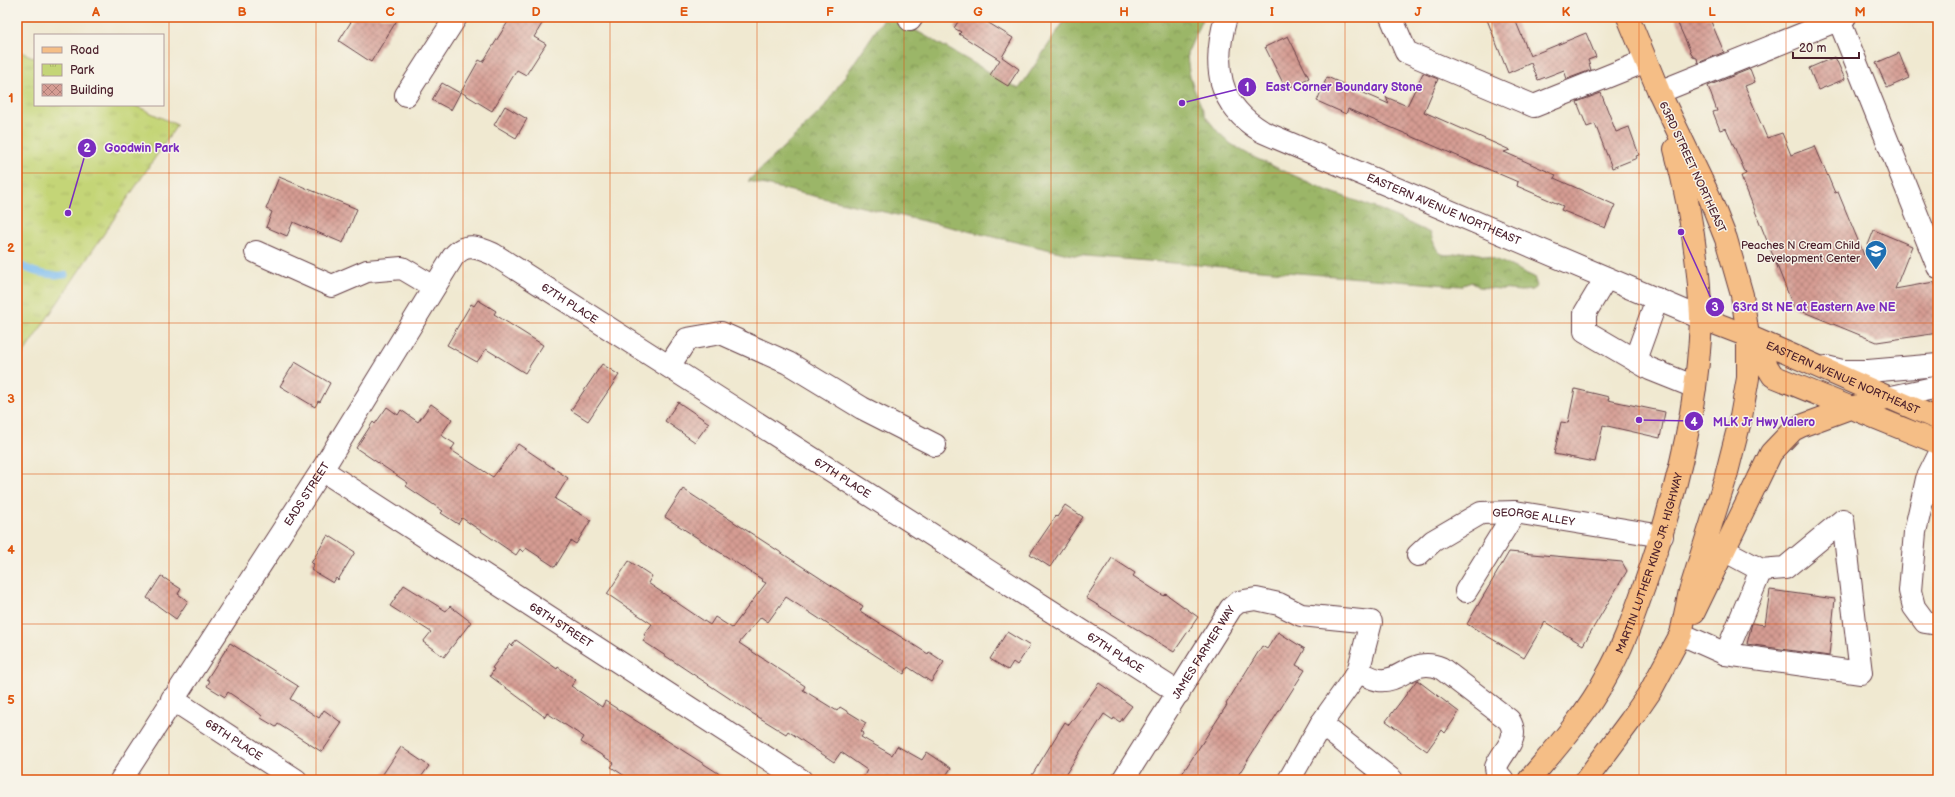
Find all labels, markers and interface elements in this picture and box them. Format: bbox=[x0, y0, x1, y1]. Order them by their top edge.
text: A bbox=[91, 4, 100, 20]
text: B bbox=[237, 4, 247, 20]
text: C bbox=[385, 4, 395, 20]
text: D bbox=[531, 4, 541, 20]
text: E bbox=[680, 4, 689, 20]
text: F bbox=[826, 4, 834, 20]
text: G bbox=[973, 4, 983, 20]
text: H bbox=[1119, 4, 1129, 20]
text: I bbox=[1270, 4, 1274, 20]
text: J bbox=[1414, 4, 1422, 20]
text: K bbox=[1562, 4, 1571, 20]
text: L bbox=[1708, 4, 1716, 20]
text: M bbox=[1854, 4, 1866, 20]
legend bbox=[34, 34, 164, 106]
scale bar bbox=[1793, 34, 1859, 60]
text: 20 m bbox=[1799, 41, 1826, 56]
text: Road bbox=[70, 43, 99, 58]
text: Park bbox=[70, 63, 94, 78]
callout: East Corner Boundary Stone bbox=[1237, 75, 1430, 99]
text: 1 bbox=[1244, 80, 1250, 95]
text: East Corner Boundary Stone bbox=[1266, 80, 1423, 95]
text: Building bbox=[70, 83, 114, 98]
text: 1 bbox=[8, 90, 14, 106]
street label: 63RD STREET NORTHEAST bbox=[1656, 100, 1729, 235]
callout: Goodwin Park bbox=[77, 136, 187, 160]
text: 2 bbox=[83, 141, 91, 156]
text: Goodwin Park bbox=[105, 141, 180, 156]
street label: EASTERN AVENUE NORTHEAST bbox=[1365, 171, 1523, 248]
school or university icon: Peaches N Cream Child Development Center bbox=[1863, 238, 1889, 271]
place label: Peaches N Cream Child Development Center bbox=[1741, 239, 1861, 265]
text: 2 bbox=[7, 240, 15, 256]
street label: 67TH PLACE bbox=[539, 281, 600, 326]
callout: 63rd St NE at Eastern Ave NE bbox=[1705, 295, 1904, 319]
text: 3 bbox=[1711, 300, 1719, 315]
text: 63rd St NE at Eastern Ave NE bbox=[1733, 300, 1896, 315]
street label: EASTERN AVENUE NORTHEAST bbox=[1764, 339, 1922, 417]
text: 3 bbox=[7, 391, 15, 407]
callout: MLK Jr Hwy Valero bbox=[1684, 409, 1824, 433]
text: 4 bbox=[1690, 415, 1698, 430]
text: MLK Jr Hwy Valero bbox=[1713, 415, 1815, 430]
street label: 67TH PLACE bbox=[812, 455, 873, 501]
street label: EADS STREET bbox=[282, 460, 332, 528]
street label: MARTIN LUTHER KING JR. HIGHWAY bbox=[1613, 471, 1686, 656]
street label: GEORGE ALLEY bbox=[1492, 506, 1576, 529]
text: 4 bbox=[7, 542, 15, 558]
street label: 68TH STREET bbox=[527, 600, 595, 651]
street label: JAMES FARMER WAY bbox=[1170, 603, 1238, 701]
street label: 67TH PLACE bbox=[1085, 630, 1146, 676]
text: 5 bbox=[7, 692, 15, 708]
street label: 68TH PLACE bbox=[203, 717, 265, 763]

